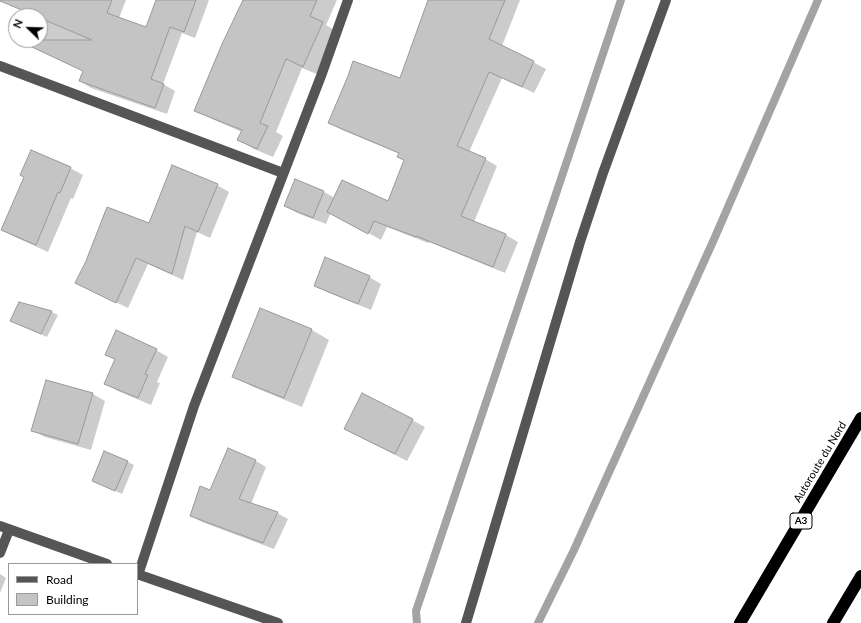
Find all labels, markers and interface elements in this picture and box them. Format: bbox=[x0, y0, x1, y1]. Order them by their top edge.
north arrow bbox=[8, 8, 48, 48]
text: N bbox=[10, 17, 25, 30]
street label: Autoroute du Nord bbox=[791, 419, 849, 505]
road number: A3 bbox=[790, 513, 812, 529]
legend bbox=[8, 563, 138, 615]
text: Road bbox=[46, 572, 73, 587]
text: Building bbox=[46, 592, 89, 607]

